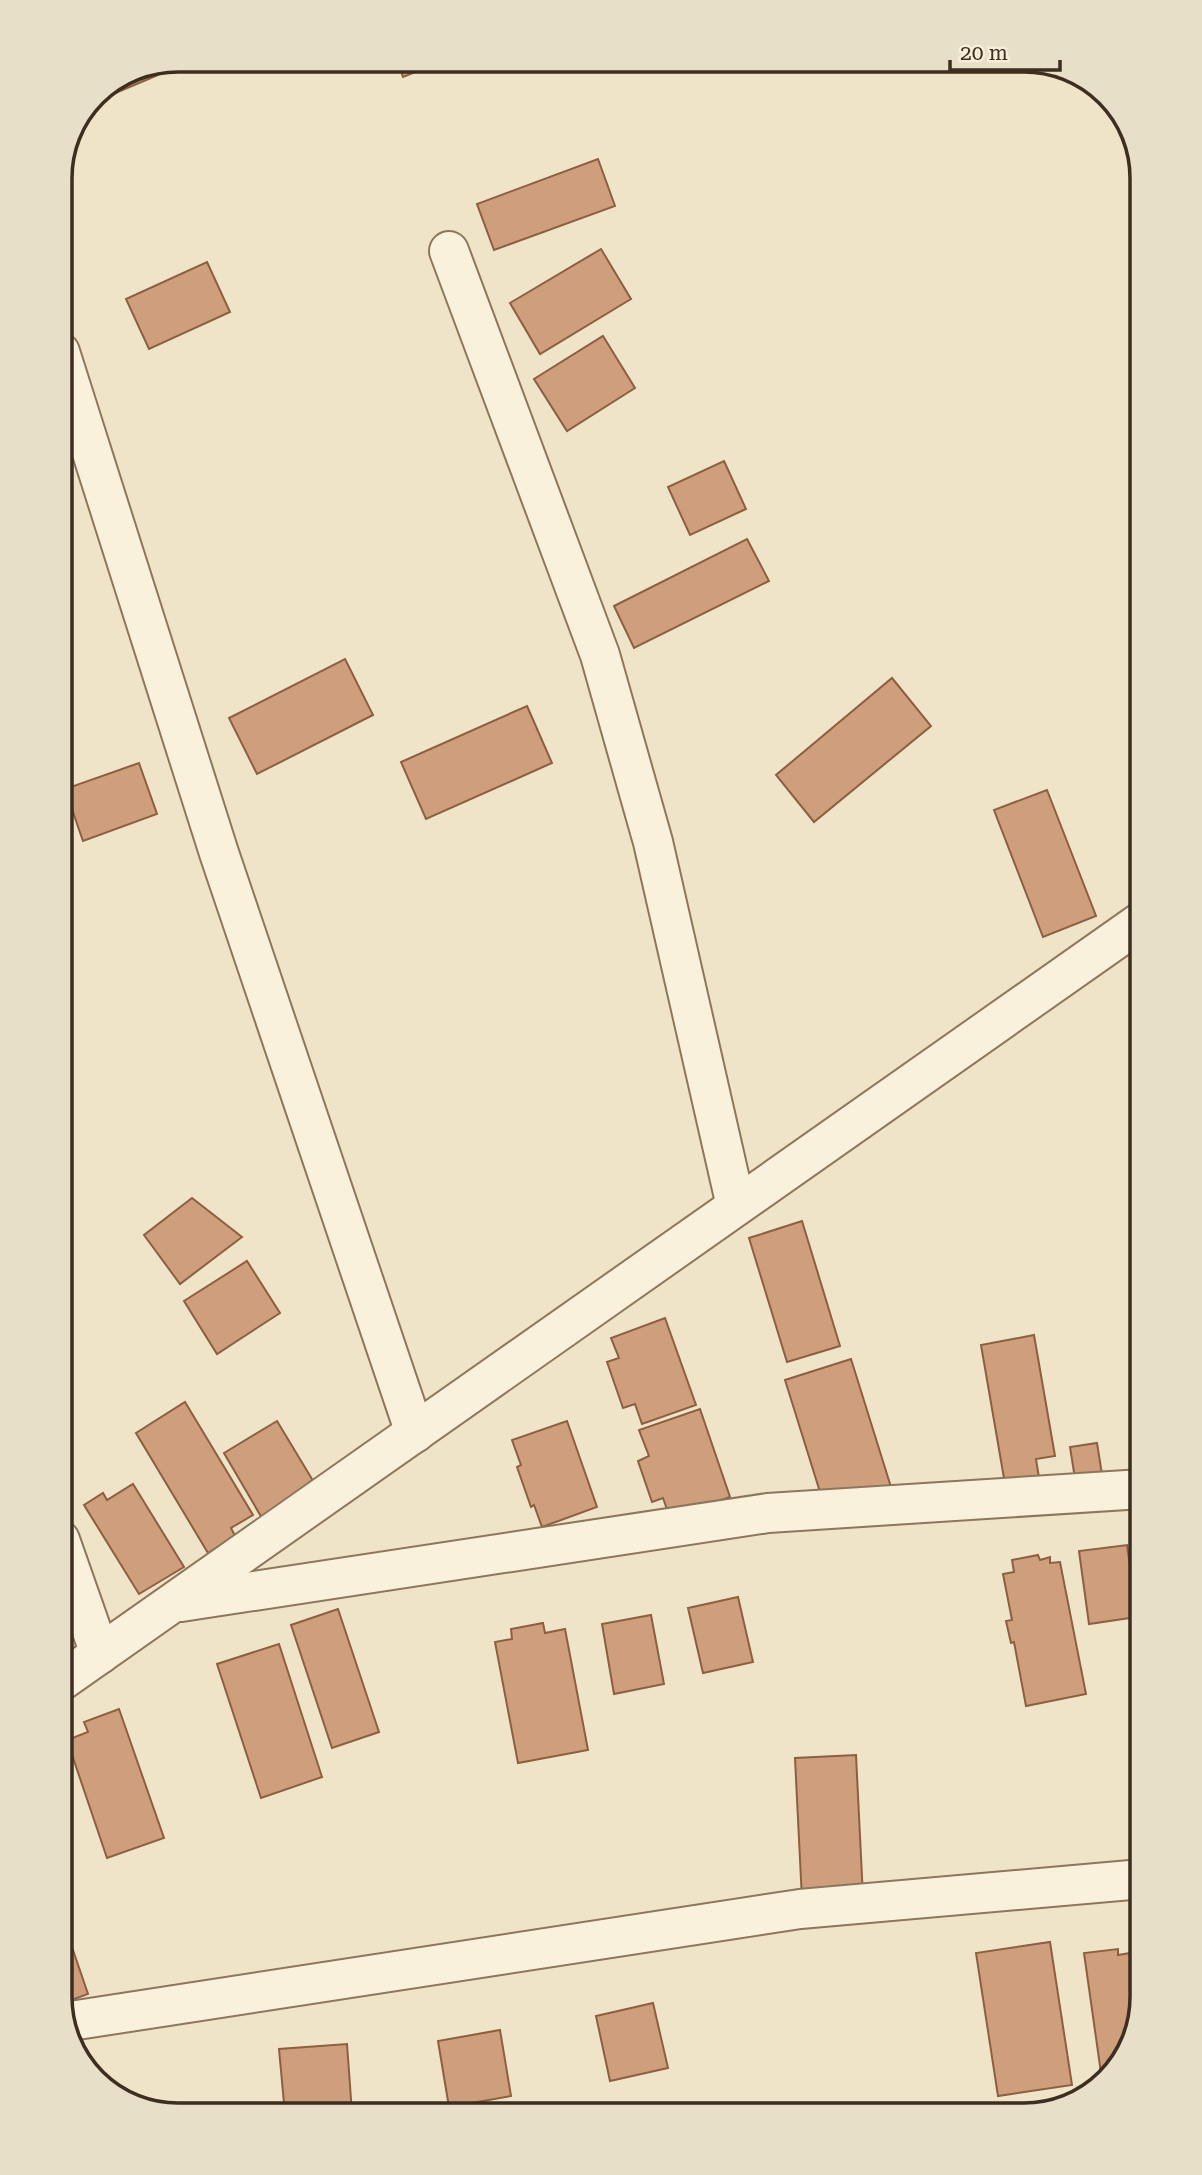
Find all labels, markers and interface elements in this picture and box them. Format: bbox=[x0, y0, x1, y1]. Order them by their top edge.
scale bar bbox=[950, 28, 1060, 72]
text: 20 m bbox=[960, 41, 1008, 65]

